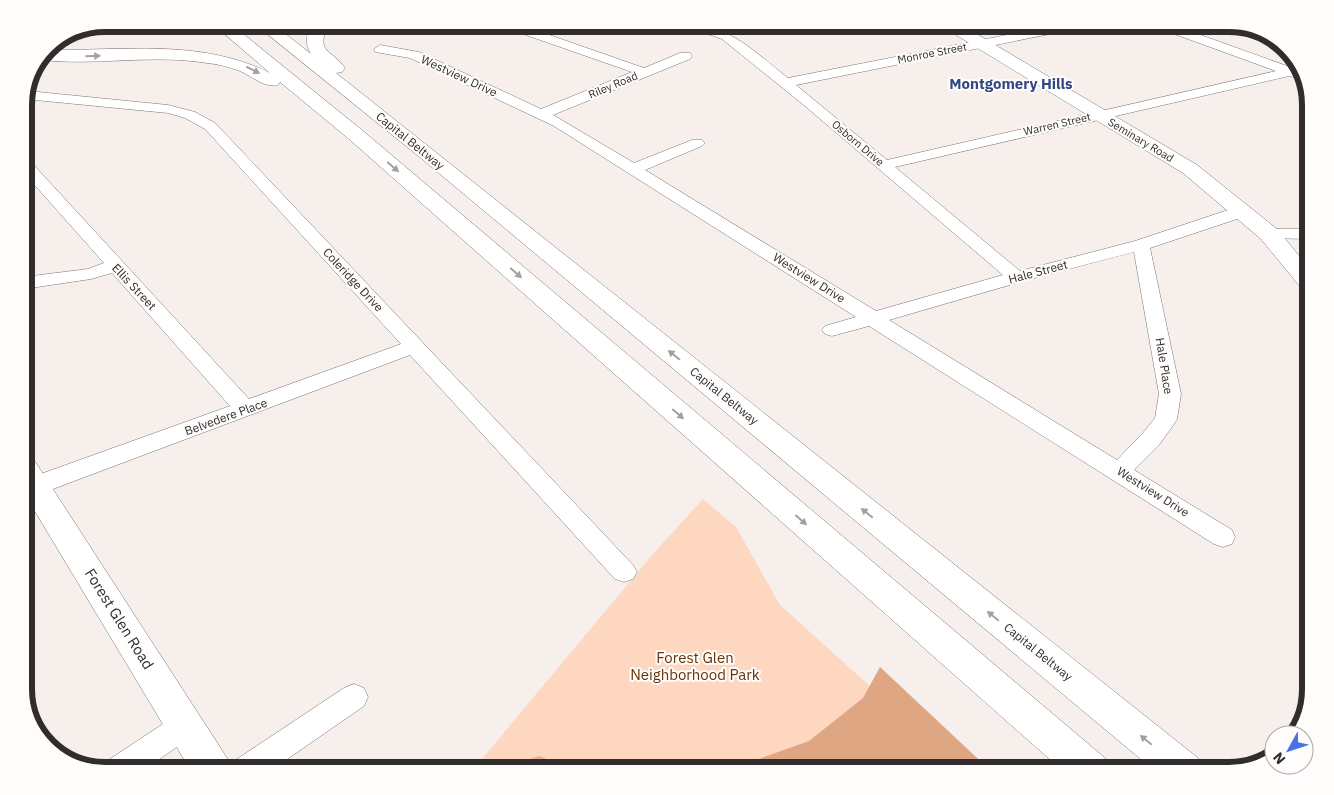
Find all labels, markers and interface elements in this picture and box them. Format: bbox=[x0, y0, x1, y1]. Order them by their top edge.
street label: Monroe Street bbox=[896, 39, 968, 67]
one-way arrow bbox=[85, 51, 101, 59]
street label: Westview Drive bbox=[419, 51, 500, 100]
one-way arrow bbox=[246, 66, 260, 74]
street label: Riley Road bbox=[586, 68, 640, 102]
district label: Montgomery Hills bbox=[949, 74, 1073, 93]
street label: Capital Beltway bbox=[373, 108, 448, 173]
street label: Warren Street bbox=[1022, 109, 1092, 139]
street label: Seminary Road bbox=[1105, 115, 1177, 165]
street label: Osborn Drive bbox=[829, 117, 887, 169]
one-way arrow bbox=[386, 161, 398, 173]
street label: Coleridge Drive bbox=[320, 245, 387, 315]
street label: Westview Drive bbox=[770, 249, 849, 306]
street label: Hale Street bbox=[1007, 256, 1069, 287]
street label: Ellis Street bbox=[109, 260, 160, 313]
one-way arrow bbox=[509, 268, 522, 279]
street label: Hale Place bbox=[1153, 337, 1176, 396]
one-way arrow bbox=[667, 349, 680, 360]
street label: Capital Beltway bbox=[687, 363, 762, 428]
street label: Belvedere Place bbox=[182, 395, 270, 438]
one-way arrow bbox=[672, 408, 684, 420]
street label: Westview Drive bbox=[1114, 463, 1193, 520]
one-way arrow bbox=[861, 507, 874, 518]
one-way arrow bbox=[794, 515, 807, 526]
street label: Forest Glen Road bbox=[81, 565, 158, 673]
one-way arrow bbox=[987, 610, 1000, 621]
street label: Capital Beltway bbox=[1001, 619, 1076, 684]
park label: Forest Glen Neighborhood Park bbox=[630, 648, 760, 684]
north arrow bbox=[1264, 725, 1314, 775]
one-way arrow bbox=[1140, 735, 1153, 746]
text: N bbox=[1269, 749, 1289, 768]

